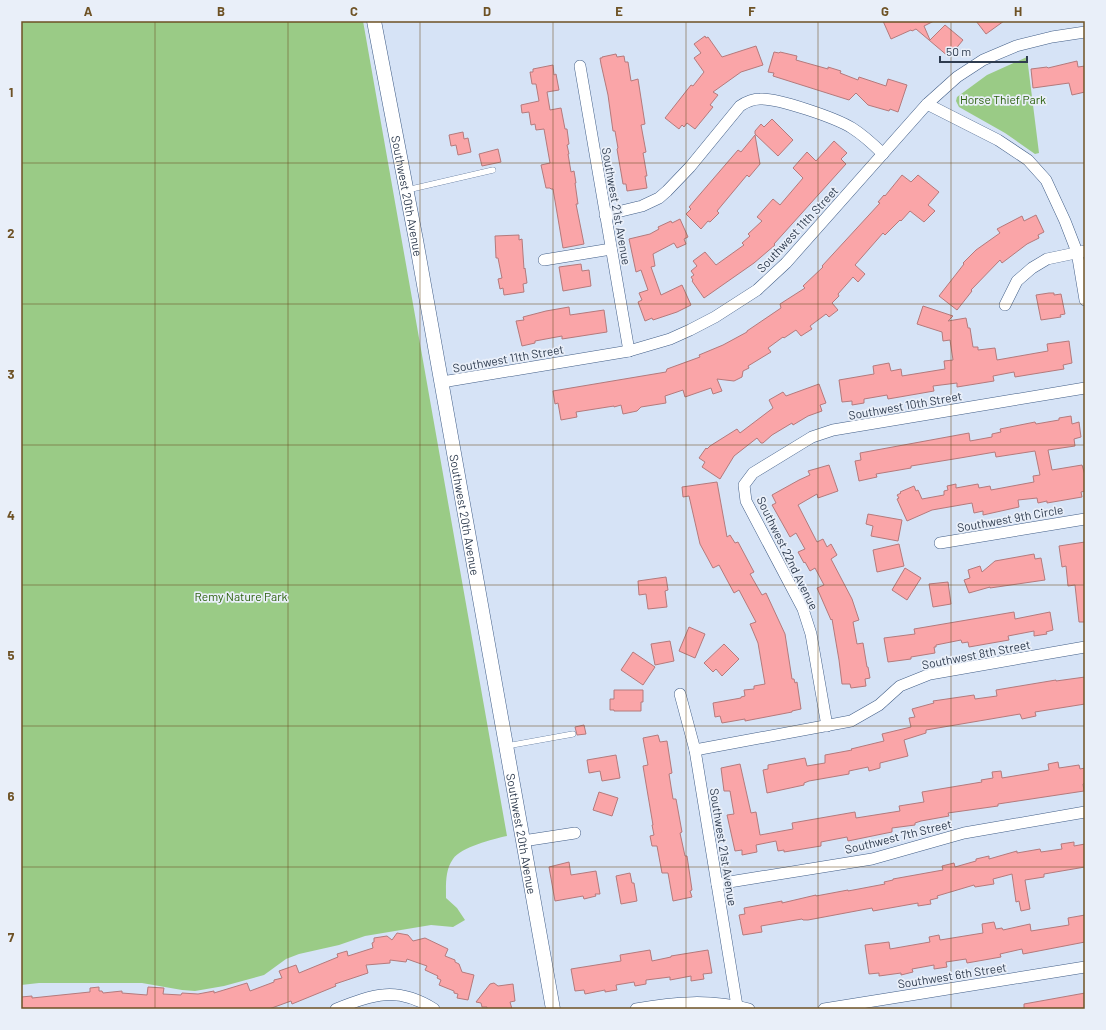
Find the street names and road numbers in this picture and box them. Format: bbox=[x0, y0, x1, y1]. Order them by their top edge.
street label: Southwest 20th Avenue bbox=[389, 134, 426, 257]
street label: Southwest 21st Avenue bbox=[600, 146, 634, 266]
street label: Southwest 11th Street bbox=[754, 183, 840, 275]
street label: Southwest 11th Street bbox=[451, 341, 565, 375]
street label: Southwest 10th Street bbox=[847, 388, 963, 422]
street label: Southwest 20th Avenue bbox=[447, 453, 483, 576]
street label: Southwest 22nd Avenue bbox=[754, 494, 822, 612]
street label: Southwest 9th Circle bbox=[956, 502, 1064, 534]
street label: Southwest 8th Street bbox=[921, 637, 1031, 671]
street label: Southwest 20th Avenue bbox=[504, 772, 539, 895]
street label: Southwest 21st Avenue bbox=[708, 787, 740, 907]
street label: Southwest 7th Street bbox=[843, 816, 953, 856]
street label: Southwest 6th Street bbox=[897, 959, 1007, 991]

